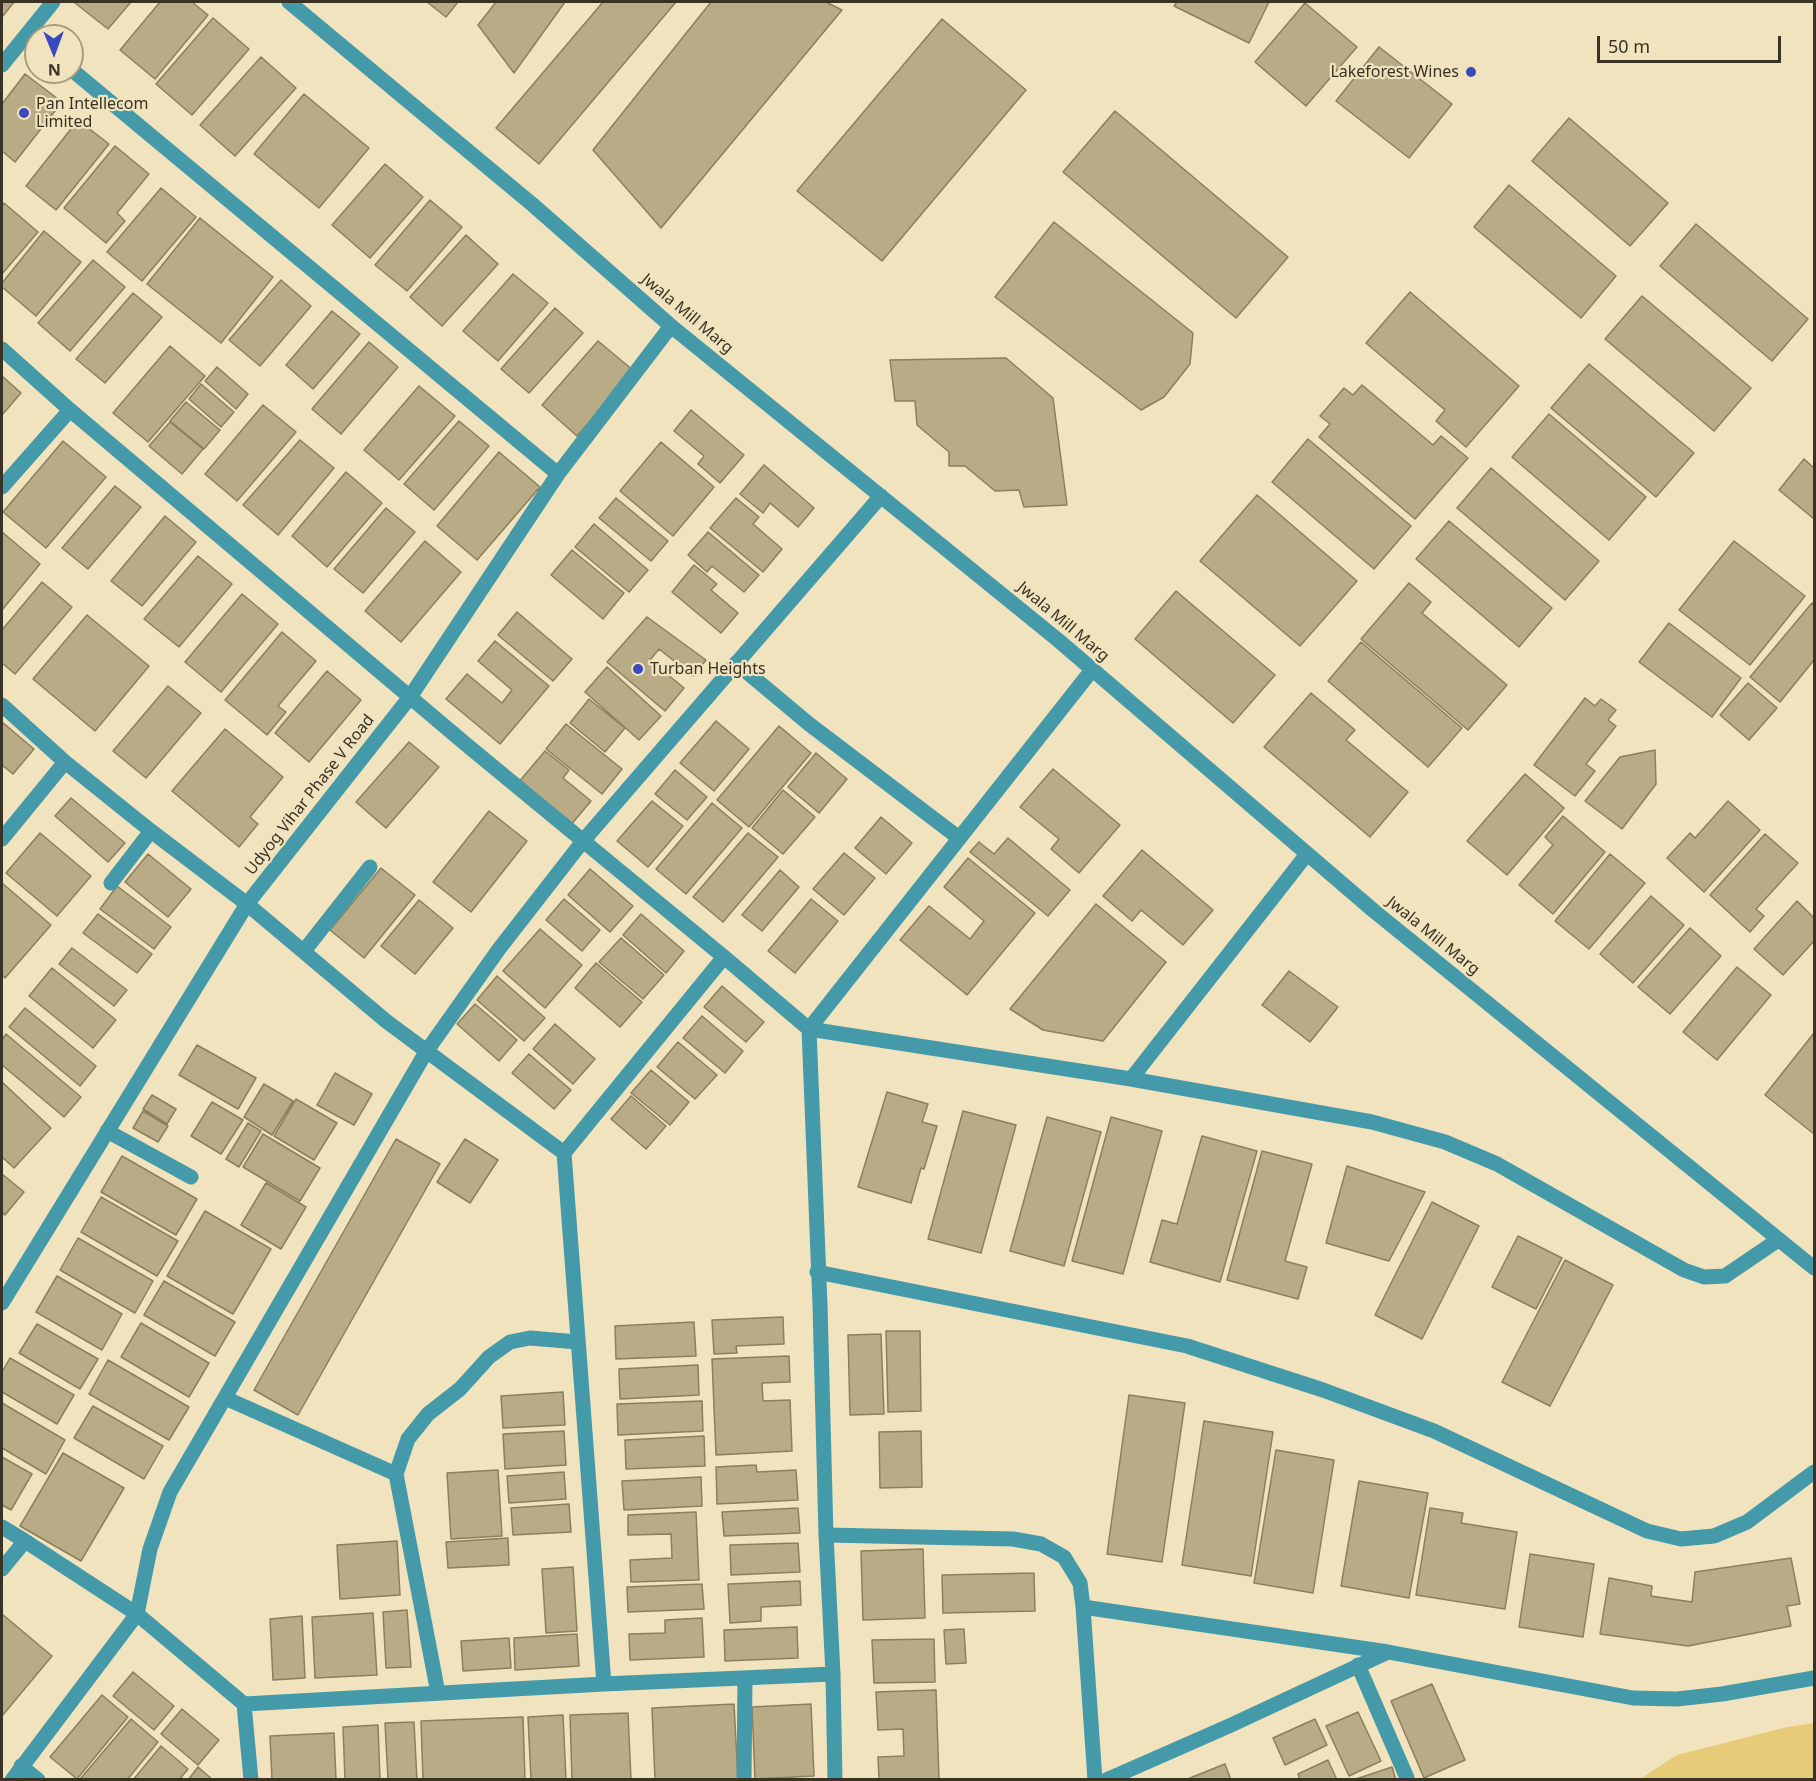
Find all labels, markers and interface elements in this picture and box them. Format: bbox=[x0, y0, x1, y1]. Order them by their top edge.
north arrow bbox=[24, 24, 84, 84]
scale bar bbox=[1600, 24, 1784, 62]
text: 50 m bbox=[1608, 34, 1650, 58]
text: N bbox=[48, 59, 61, 81]
place label: Lakeforest Wines bbox=[1330, 62, 1459, 82]
marker: Lakeforest Wines bbox=[1464, 65, 1478, 79]
place label: Pan Intellecom Limited bbox=[36, 94, 148, 132]
marker: Pan Intellecom Limited bbox=[17, 106, 31, 120]
street label: Jwala Mill Marg bbox=[637, 270, 737, 358]
street label: Jwala Mill Marg bbox=[1013, 578, 1113, 666]
place label: Turban Heights bbox=[650, 659, 766, 679]
marker: Turban Heights bbox=[631, 662, 645, 676]
street label: Udyog Vihar Phase V Road bbox=[241, 711, 379, 879]
street label: Jwala Mill Marg bbox=[1383, 893, 1483, 979]

